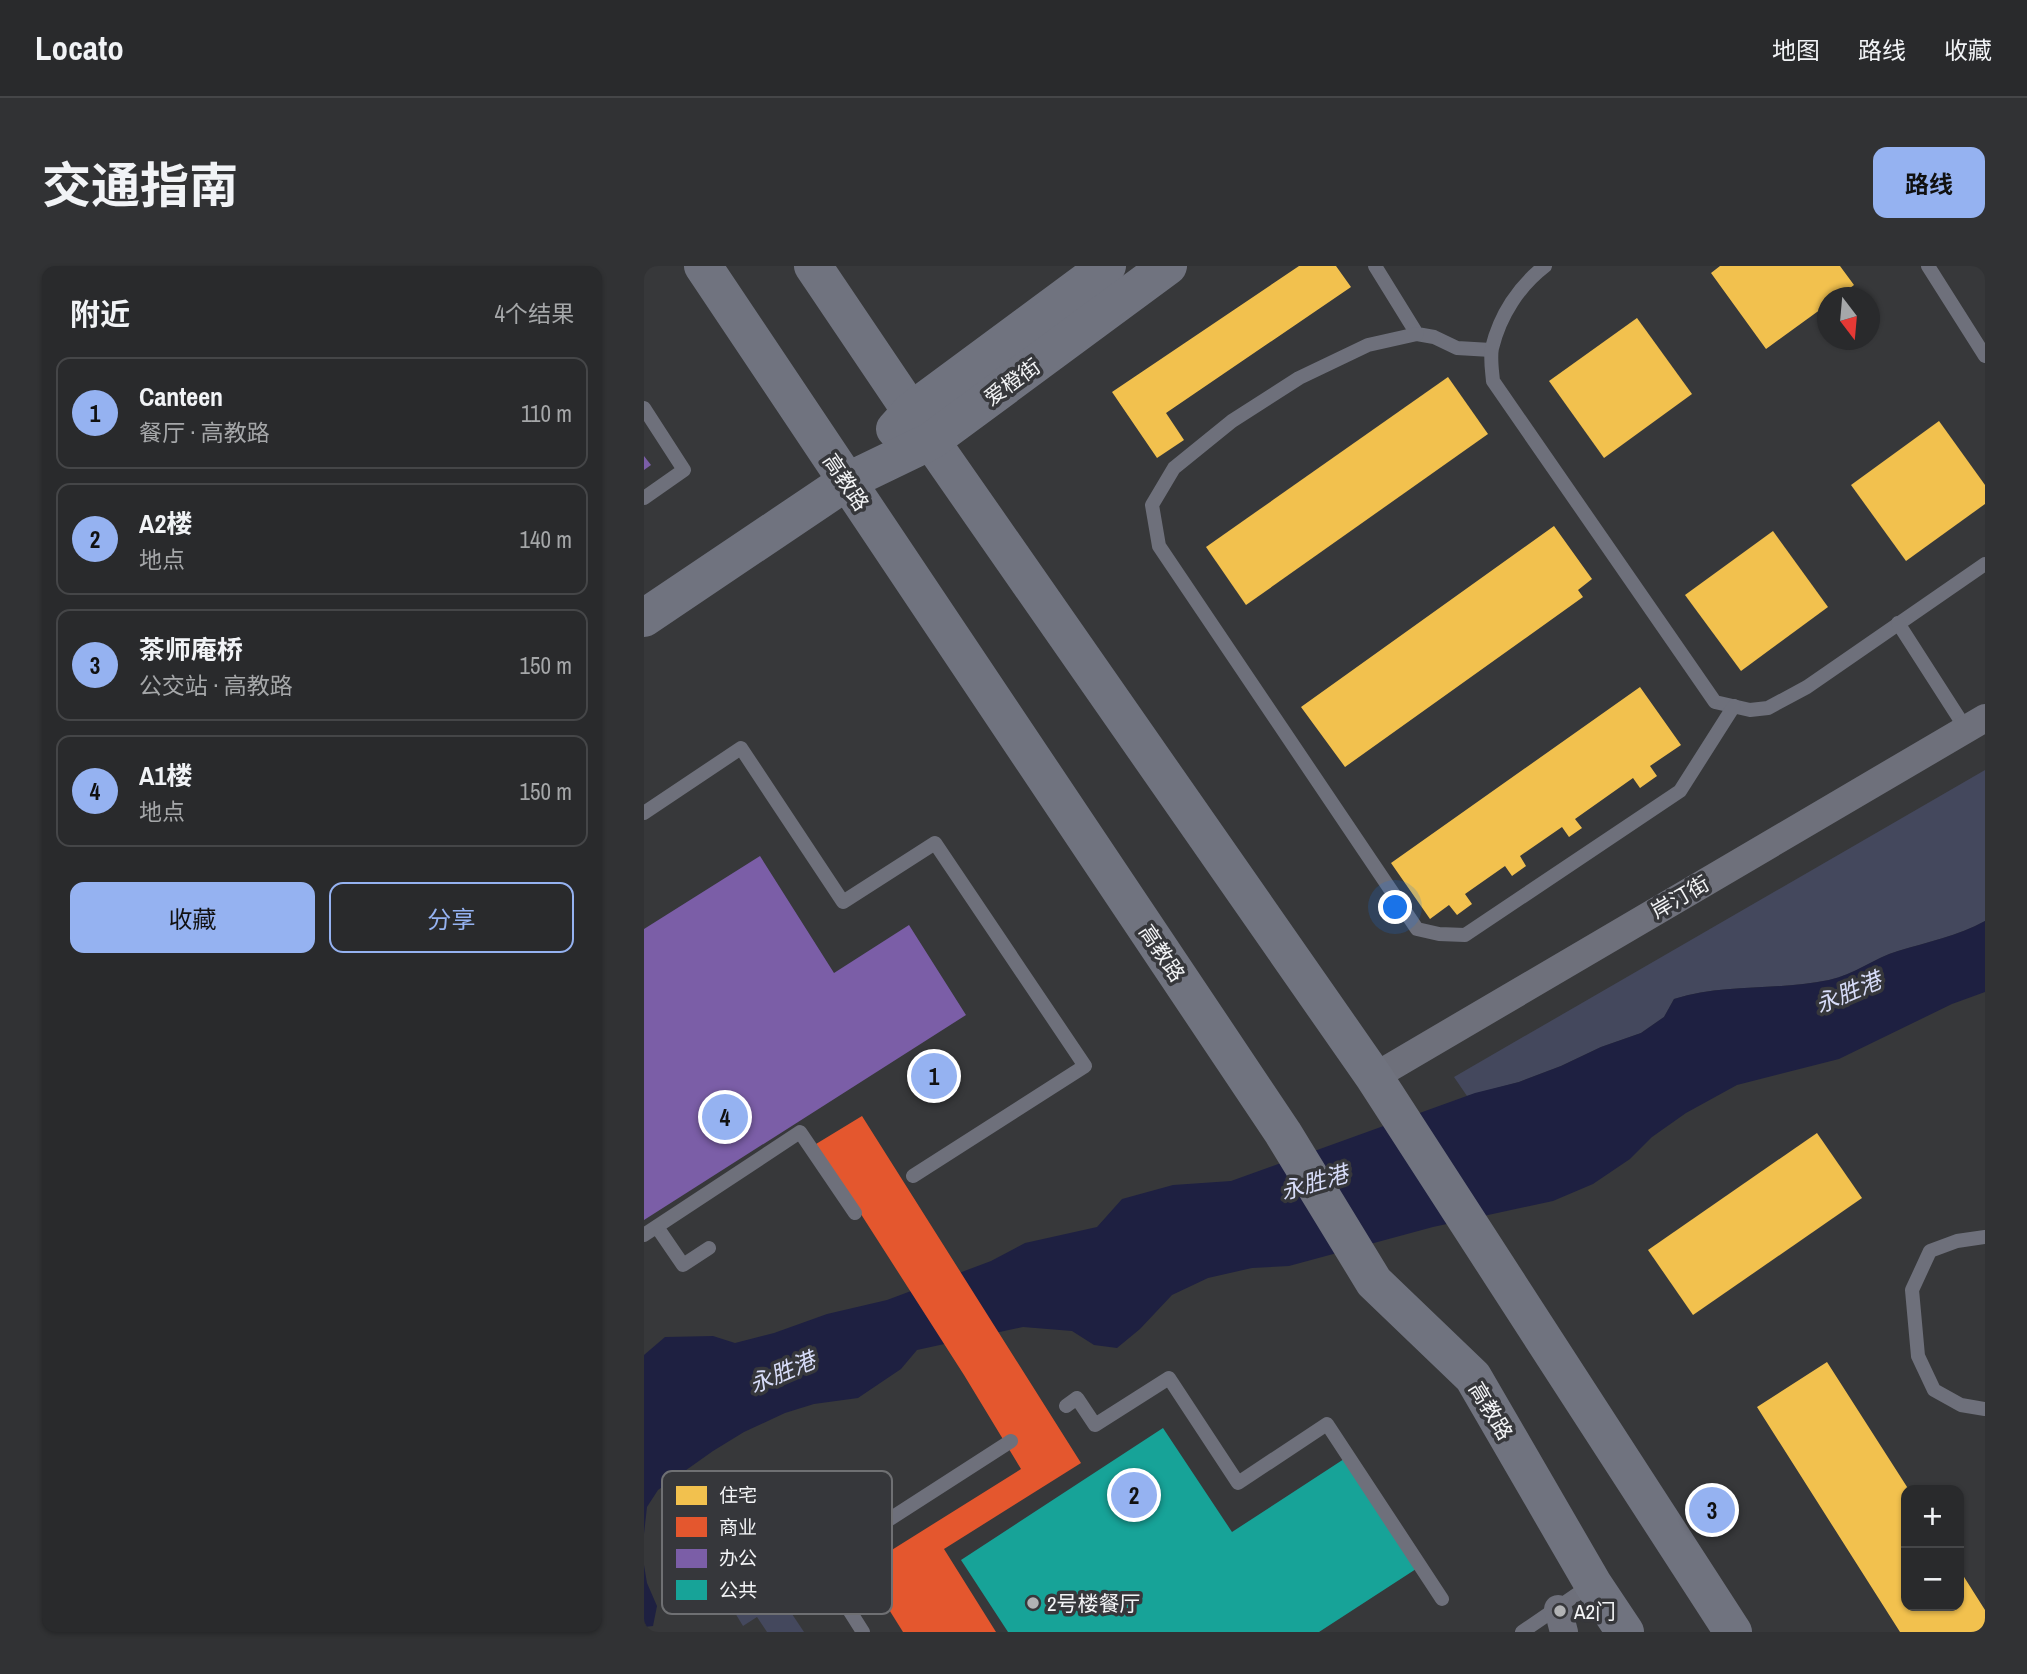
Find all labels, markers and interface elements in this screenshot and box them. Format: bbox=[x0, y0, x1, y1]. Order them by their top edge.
text: Locato bbox=[35, 26, 124, 70]
text: 地图 bbox=[1772, 34, 1820, 66]
text: 路线 bbox=[1858, 34, 1906, 66]
text: 收藏 bbox=[1944, 34, 1992, 66]
button: 路线 bbox=[1873, 147, 1985, 218]
text: 交通指南 bbox=[42, 152, 238, 218]
north arrow bbox=[1817, 287, 1880, 350]
text: 附近 bbox=[70, 294, 130, 334]
text: 4个结果 bbox=[495, 298, 574, 329]
street label: 爱橙街 bbox=[978, 352, 1046, 412]
text: Canteen bbox=[139, 379, 223, 414]
text: 1 bbox=[90, 398, 100, 429]
text: 110 m bbox=[521, 398, 572, 429]
text: 餐厅 · 高教路 bbox=[139, 417, 270, 448]
street label: 高教路 bbox=[816, 448, 876, 516]
text: A2楼 bbox=[139, 506, 192, 541]
text: 2 bbox=[90, 524, 100, 555]
text: 140 m bbox=[520, 524, 572, 555]
text: 地点 bbox=[139, 544, 185, 575]
text: 茶师庵桥 bbox=[139, 632, 243, 667]
text: 3 bbox=[90, 650, 100, 681]
text: 150 m bbox=[520, 650, 572, 681]
text: 公交站 · 高教路 bbox=[139, 670, 293, 701]
text: A1楼 bbox=[139, 758, 192, 793]
text: 4 bbox=[90, 776, 100, 807]
text: 150 m bbox=[520, 776, 572, 807]
text: 地点 bbox=[139, 796, 185, 827]
street label: 岸汀街 bbox=[1645, 869, 1715, 925]
button: 收藏 bbox=[70, 882, 315, 953]
button: 分享 bbox=[329, 882, 574, 953]
your location bbox=[1378, 890, 1412, 924]
street label: 高教路 bbox=[1132, 919, 1192, 987]
water label: 永胜港 bbox=[1810, 963, 1889, 1020]
pin: 1 bbox=[911, 1050, 957, 1102]
pin: 4 bbox=[702, 1091, 748, 1143]
water label: 永胜港 bbox=[1277, 1157, 1354, 1206]
water label: 永胜港 bbox=[744, 1343, 823, 1400]
street label: 高教路 bbox=[1462, 1377, 1520, 1445]
pin: 2 bbox=[1111, 1469, 1157, 1521]
legend bbox=[662, 1471, 892, 1614]
text: 住宅 bbox=[719, 1482, 757, 1508]
pin: 3 bbox=[1689, 1484, 1735, 1536]
map controls bbox=[1901, 1485, 1964, 1611]
button: + bbox=[1901, 1485, 1964, 1548]
text: 商业 bbox=[719, 1514, 757, 1540]
text: 办公 bbox=[719, 1545, 757, 1571]
button: − bbox=[1901, 1548, 1964, 1611]
text: 公共 bbox=[719, 1577, 757, 1603]
place label: 2号楼餐厅 bbox=[1047, 1589, 1141, 1618]
marker: 2号楼餐厅 bbox=[1025, 1595, 1041, 1611]
place label: A2门 bbox=[1573, 1597, 1616, 1626]
marker: A2门 bbox=[1552, 1603, 1568, 1619]

